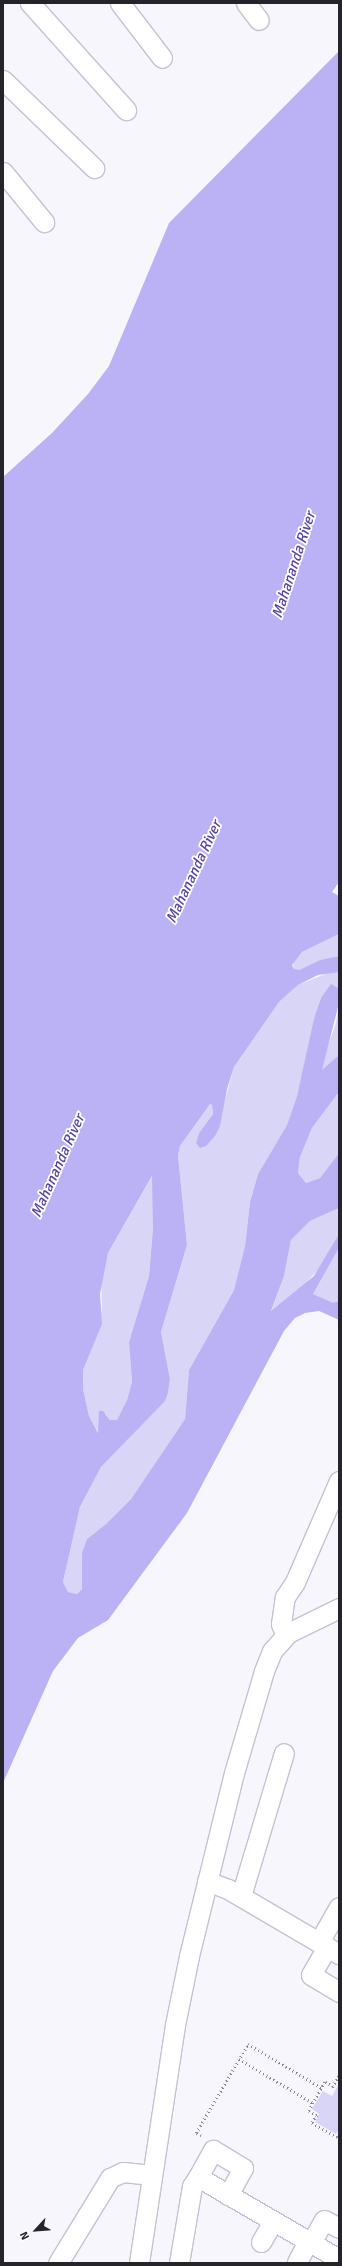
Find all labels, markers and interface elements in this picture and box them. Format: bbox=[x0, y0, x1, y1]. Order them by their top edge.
water label: Mahananda River bbox=[268, 509, 320, 621]
water label: Mahananda River bbox=[162, 818, 226, 926]
water label: Mahananda River bbox=[27, 1112, 89, 1220]
north arrow bbox=[16, 2210, 56, 2250]
text: N bbox=[17, 2229, 32, 2242]

